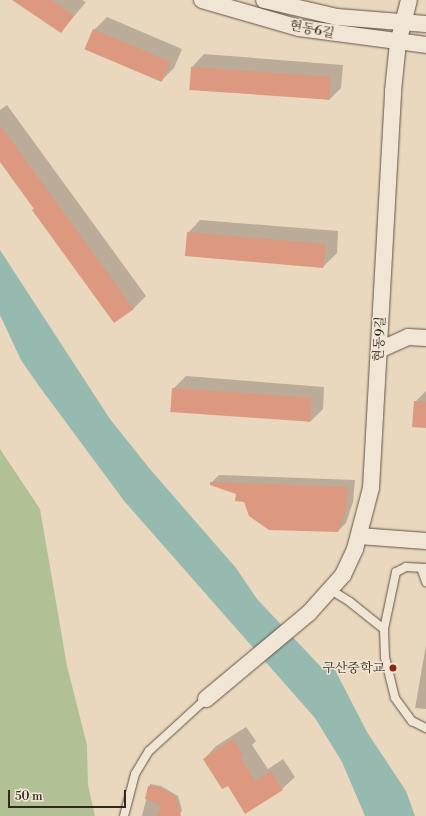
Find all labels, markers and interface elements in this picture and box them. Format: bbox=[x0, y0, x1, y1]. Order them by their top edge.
street label: 현동6길 bbox=[288, 18, 336, 42]
street label: 현동9길 bbox=[371, 316, 389, 362]
place label: 구산중학교 bbox=[322, 660, 385, 676]
marker: 구산중학교 bbox=[388, 663, 398, 673]
scale bar bbox=[10, 782, 128, 808]
text: 50 m bbox=[15, 789, 43, 804]

